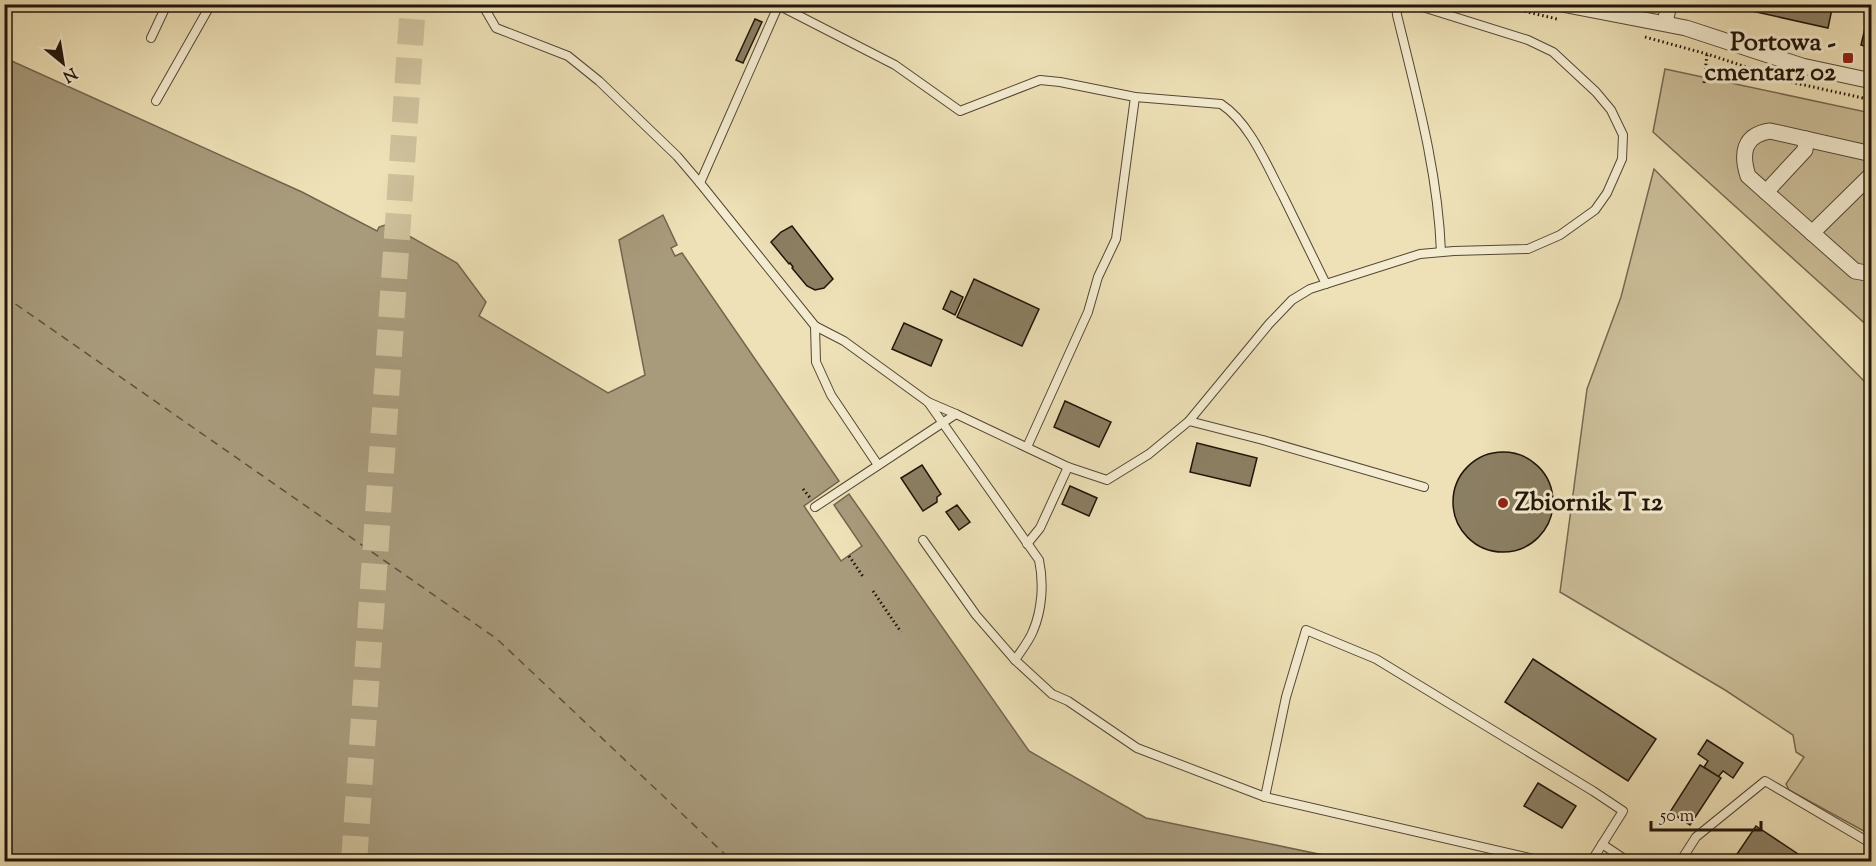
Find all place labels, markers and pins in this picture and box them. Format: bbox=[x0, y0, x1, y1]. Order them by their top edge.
place label: Portowa - cmentarz 02 bbox=[1704, 25, 1837, 92]
marker: Portowa - cmentarz 02 bbox=[1841, 51, 1855, 65]
place label: Zbiornik T 12 bbox=[1515, 485, 1664, 522]
marker: Zbiornik T 12 bbox=[1496, 496, 1510, 510]

